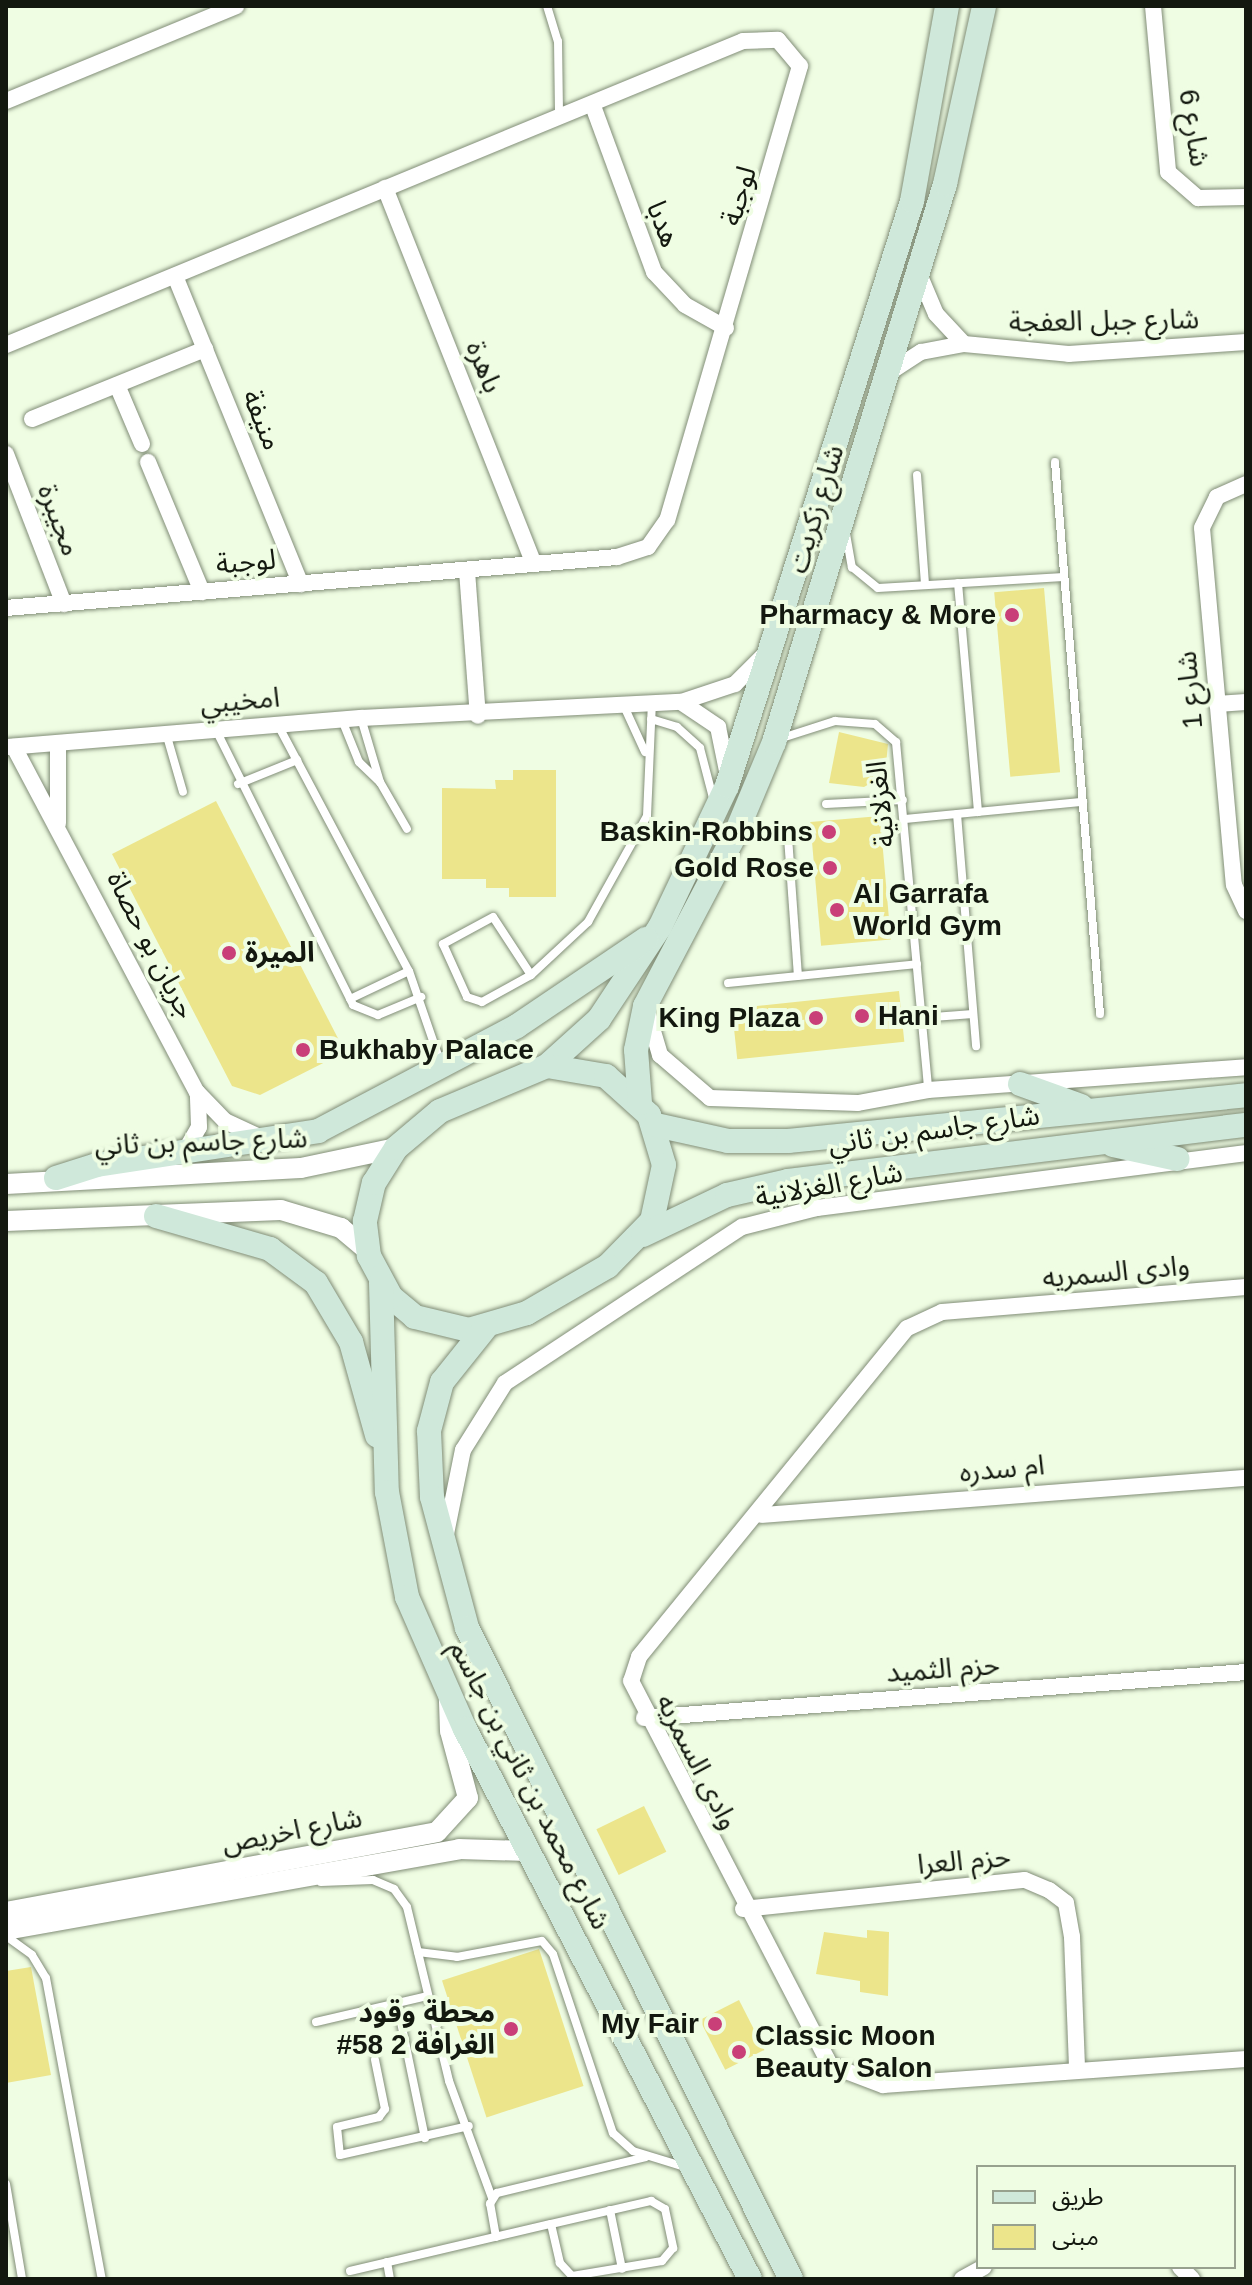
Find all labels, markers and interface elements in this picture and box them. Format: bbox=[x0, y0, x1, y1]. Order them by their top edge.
street label: شارع 6 bbox=[1171, 87, 1217, 169]
street label: لوجبة bbox=[714, 162, 764, 230]
street label: هدبا bbox=[639, 196, 687, 252]
street label: شارع جبل العفجة bbox=[1008, 303, 1200, 339]
street label: باهرة bbox=[458, 336, 510, 398]
street label: منيفة bbox=[235, 385, 289, 455]
street label: شارع زكريت bbox=[781, 441, 851, 577]
street label: مجيبرة bbox=[30, 479, 88, 561]
street label: لوجبة bbox=[215, 543, 277, 581]
place label: Pharmacy & More bbox=[759, 598, 996, 632]
marker: Pharmacy & More bbox=[1003, 606, 1021, 624]
street label: شارع 1 bbox=[1170, 650, 1210, 730]
street label: امخيبي bbox=[199, 681, 281, 721]
street label: الغزلانية bbox=[860, 759, 902, 849]
place label: Baskin-Robbins bbox=[600, 815, 813, 849]
marker: Baskin-Robbins bbox=[820, 823, 838, 841]
place label: Gold Rose bbox=[674, 851, 814, 885]
marker: Gold Rose bbox=[821, 859, 839, 877]
street label: جريان بو حصاة bbox=[99, 866, 203, 1024]
place label: Al Garrafa World Gym bbox=[853, 877, 1002, 943]
marker: Al Garrafa World Gym bbox=[828, 901, 846, 919]
place label: الميرة bbox=[245, 936, 315, 970]
marker: الميرة bbox=[220, 944, 238, 962]
place label: Hani bbox=[878, 999, 939, 1033]
place label: King Plaza bbox=[658, 1001, 800, 1035]
marker: Hani bbox=[853, 1007, 871, 1025]
marker: King Plaza bbox=[807, 1009, 825, 1027]
place label: Bukhaby Palace bbox=[319, 1033, 534, 1067]
marker: Bukhaby Palace bbox=[294, 1041, 312, 1059]
street label: شارع جاسم بن ثاني bbox=[826, 1099, 1042, 1161]
street label: شارع جاسم بن ثاني bbox=[94, 1121, 308, 1163]
street label: شارع الغزلانية bbox=[753, 1156, 905, 1214]
street label: وادى السمريه bbox=[1041, 1249, 1191, 1295]
street label: ام سدره bbox=[958, 1449, 1046, 1489]
street label: شارع محمد بن ثاني بن جاسم bbox=[442, 1635, 618, 1935]
street label: حزم الثميد bbox=[885, 1648, 1001, 1690]
street label: وادى السمريه bbox=[648, 1689, 746, 1835]
street label: شارع اخريص bbox=[219, 1801, 365, 1861]
street label: حزم العرا bbox=[916, 1840, 1012, 1882]
place label: محطة وقود #58 الغرافة 2 bbox=[336, 1996, 495, 2062]
place label: My Fair bbox=[601, 2007, 699, 2041]
marker: My Fair bbox=[706, 2015, 724, 2033]
place label: Classic Moon Beauty Salon bbox=[755, 2019, 935, 2085]
marker: محطة وقود #58 الغرافة 2 bbox=[502, 2020, 520, 2038]
marker: Classic Moon Beauty Salon bbox=[730, 2043, 748, 2061]
legend bbox=[976, 2165, 1236, 2269]
text: طريق bbox=[1052, 2183, 1104, 2210]
text: مبنى bbox=[1052, 2223, 1099, 2250]

